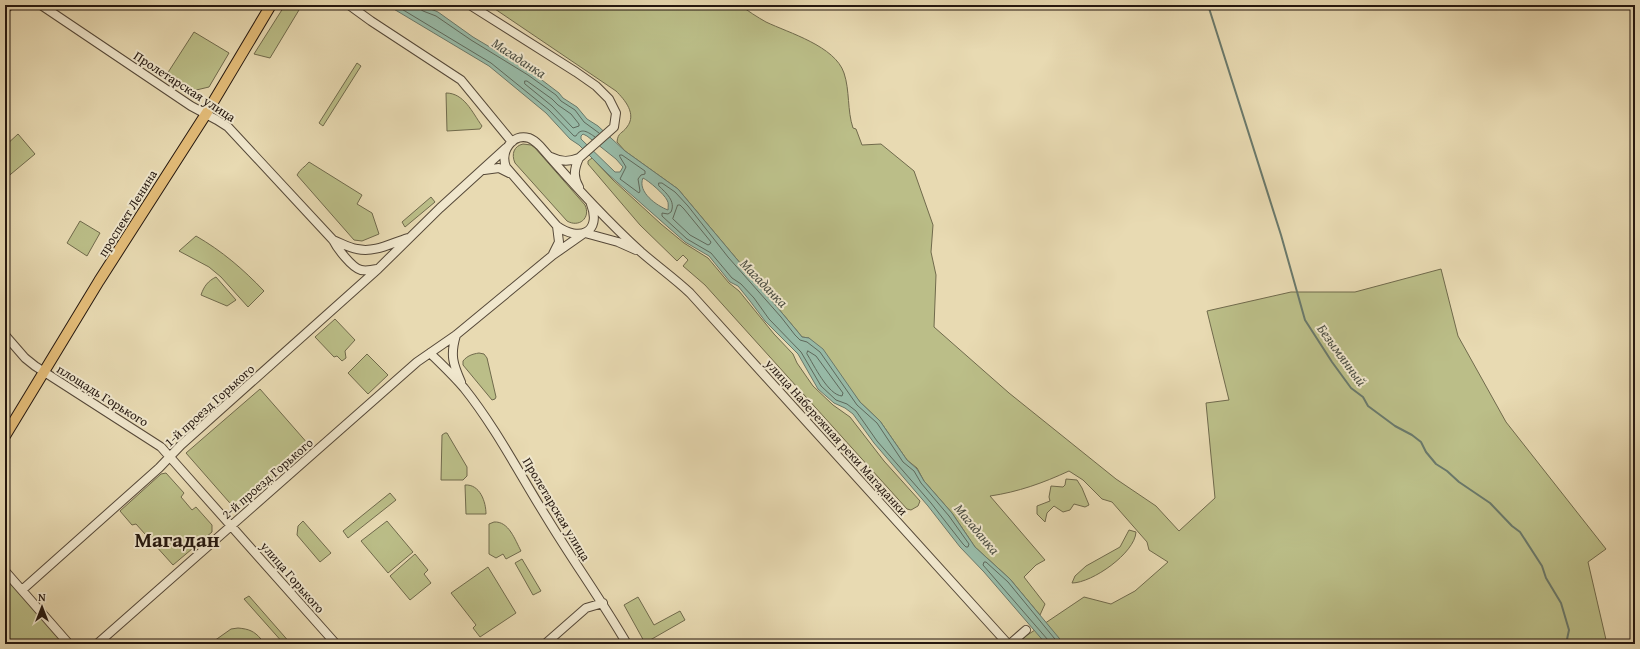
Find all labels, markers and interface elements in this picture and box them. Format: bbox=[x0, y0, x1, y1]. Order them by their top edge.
water label: Магаданка bbox=[488, 33, 551, 83]
street label: Пролетарская улица bbox=[130, 46, 240, 127]
street label: проспект Ленина bbox=[93, 165, 162, 260]
water label: Магаданка bbox=[736, 254, 793, 312]
water label: Безымянный bbox=[1313, 320, 1371, 390]
street label: улица Набережная реки Магаданки bbox=[760, 354, 913, 520]
street label: 1-й проезд Горького bbox=[160, 359, 259, 451]
street label: площадь Горького bbox=[53, 360, 153, 432]
street label: 2-й проезд Горького bbox=[217, 433, 317, 523]
street label: Пролетарская улица bbox=[518, 454, 596, 565]
water label: Магаданка bbox=[950, 499, 1005, 559]
district label: Магадан bbox=[134, 524, 220, 555]
street label: улица Горького bbox=[255, 537, 329, 618]
north arrow bbox=[22, 587, 62, 627]
text: N bbox=[38, 589, 46, 605]

